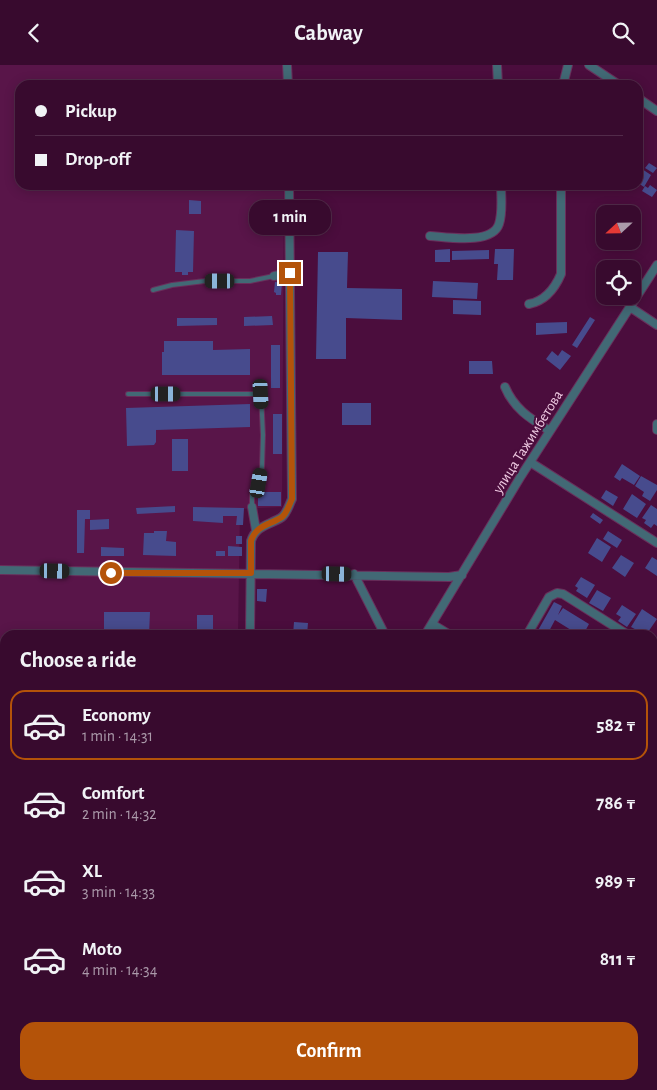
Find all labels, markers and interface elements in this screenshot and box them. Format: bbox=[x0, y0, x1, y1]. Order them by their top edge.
icon: back bbox=[20, 19, 48, 47]
icon: search bbox=[609, 19, 637, 47]
text: Cabway bbox=[294, 22, 363, 44]
text: Pickup bbox=[65, 102, 117, 121]
text: Drop-off bbox=[65, 150, 130, 169]
callout: 1 min bbox=[249, 201, 331, 235]
north arrow bbox=[596, 205, 641, 250]
map controls bbox=[596, 205, 641, 305]
text: 1 min bbox=[273, 209, 307, 225]
button: locate bbox=[596, 260, 641, 305]
route end bbox=[279, 262, 301, 284]
car bbox=[205, 274, 235, 289]
car bbox=[252, 379, 269, 409]
car bbox=[151, 387, 181, 402]
street label: улица Тажимбетова bbox=[490, 388, 566, 497]
car bbox=[249, 467, 268, 499]
route start bbox=[100, 562, 122, 584]
car bbox=[39, 563, 70, 579]
car bbox=[321, 566, 352, 582]
text: Choose a ride bbox=[20, 649, 136, 671]
icon: car bbox=[22, 703, 67, 748]
text: Economy bbox=[82, 706, 151, 725]
text: 582 ₸ bbox=[596, 716, 636, 735]
text: 1 min · 14:31 bbox=[82, 728, 153, 744]
icon: car bbox=[22, 781, 67, 826]
text: Comfort bbox=[82, 784, 144, 803]
text: 786 ₸ bbox=[596, 794, 636, 813]
text: 2 min · 14:32 bbox=[82, 806, 157, 822]
icon: car bbox=[22, 859, 67, 904]
text: XL bbox=[82, 862, 102, 881]
text: 989 ₸ bbox=[595, 872, 636, 891]
text: 3 min · 14:33 bbox=[82, 884, 155, 900]
icon: car bbox=[22, 937, 67, 982]
text: Moto bbox=[82, 940, 122, 959]
text: 811 ₸ bbox=[600, 950, 636, 969]
text: 4 min · 14:34 bbox=[82, 962, 157, 978]
button: Confirm bbox=[20, 1022, 638, 1080]

